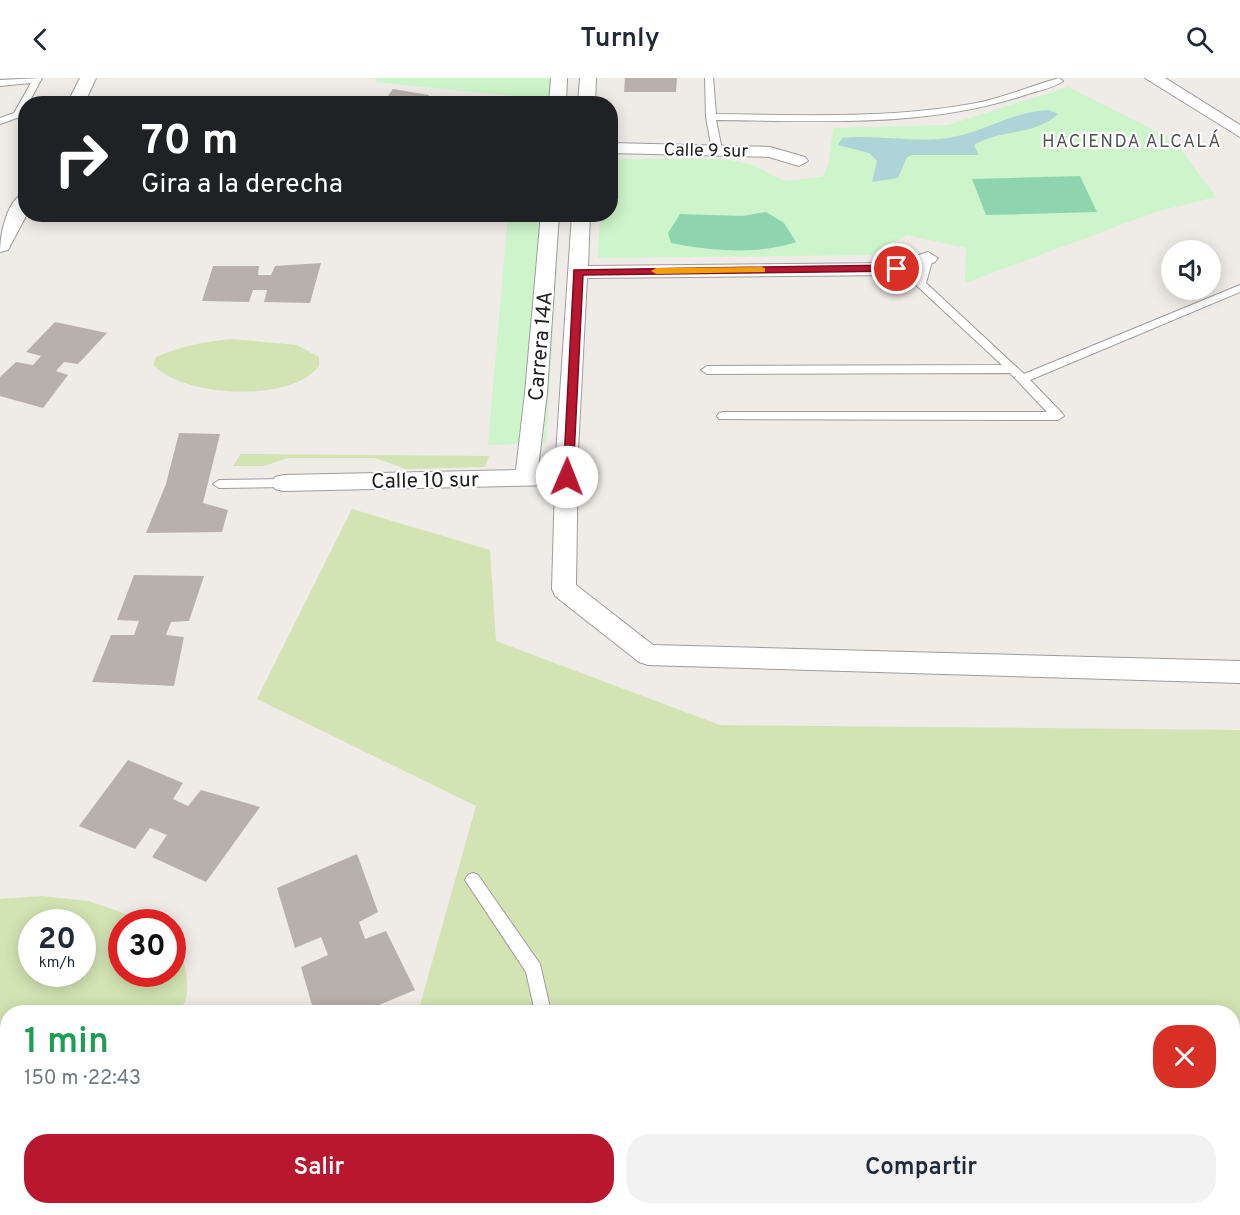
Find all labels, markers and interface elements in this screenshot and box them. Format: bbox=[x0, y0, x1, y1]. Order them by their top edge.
text: Turnly bbox=[580, 22, 660, 56]
icon: back bbox=[24, 23, 57, 56]
icon: search bbox=[1183, 23, 1216, 56]
text: 70 m bbox=[141, 116, 239, 169]
icon: right bbox=[42, 120, 120, 198]
district label: HACIENDA ALCALÁ bbox=[1042, 129, 1222, 154]
street label: Calle 9 sur bbox=[663, 139, 749, 164]
text: Gira a la derecha bbox=[141, 168, 343, 202]
map controls bbox=[1161, 240, 1221, 300]
button: sound bbox=[1161, 240, 1221, 300]
pin bbox=[871, 243, 922, 294]
icon: arrive bbox=[880, 252, 913, 285]
street label: Carrera 14A bbox=[523, 290, 560, 402]
position arrow bbox=[535, 445, 599, 509]
street label: Calle 10 sur bbox=[371, 467, 479, 496]
speed limit sign: 30 bbox=[108, 909, 186, 987]
text: 20 bbox=[38, 922, 76, 959]
text: km/h bbox=[39, 954, 75, 973]
text: 1 min bbox=[24, 1020, 109, 1066]
button: close bbox=[1153, 1025, 1216, 1088]
text: 150 m · 22:43 bbox=[24, 1066, 141, 1092]
button: Salir bbox=[24, 1134, 614, 1203]
button: Compartir bbox=[626, 1134, 1216, 1203]

